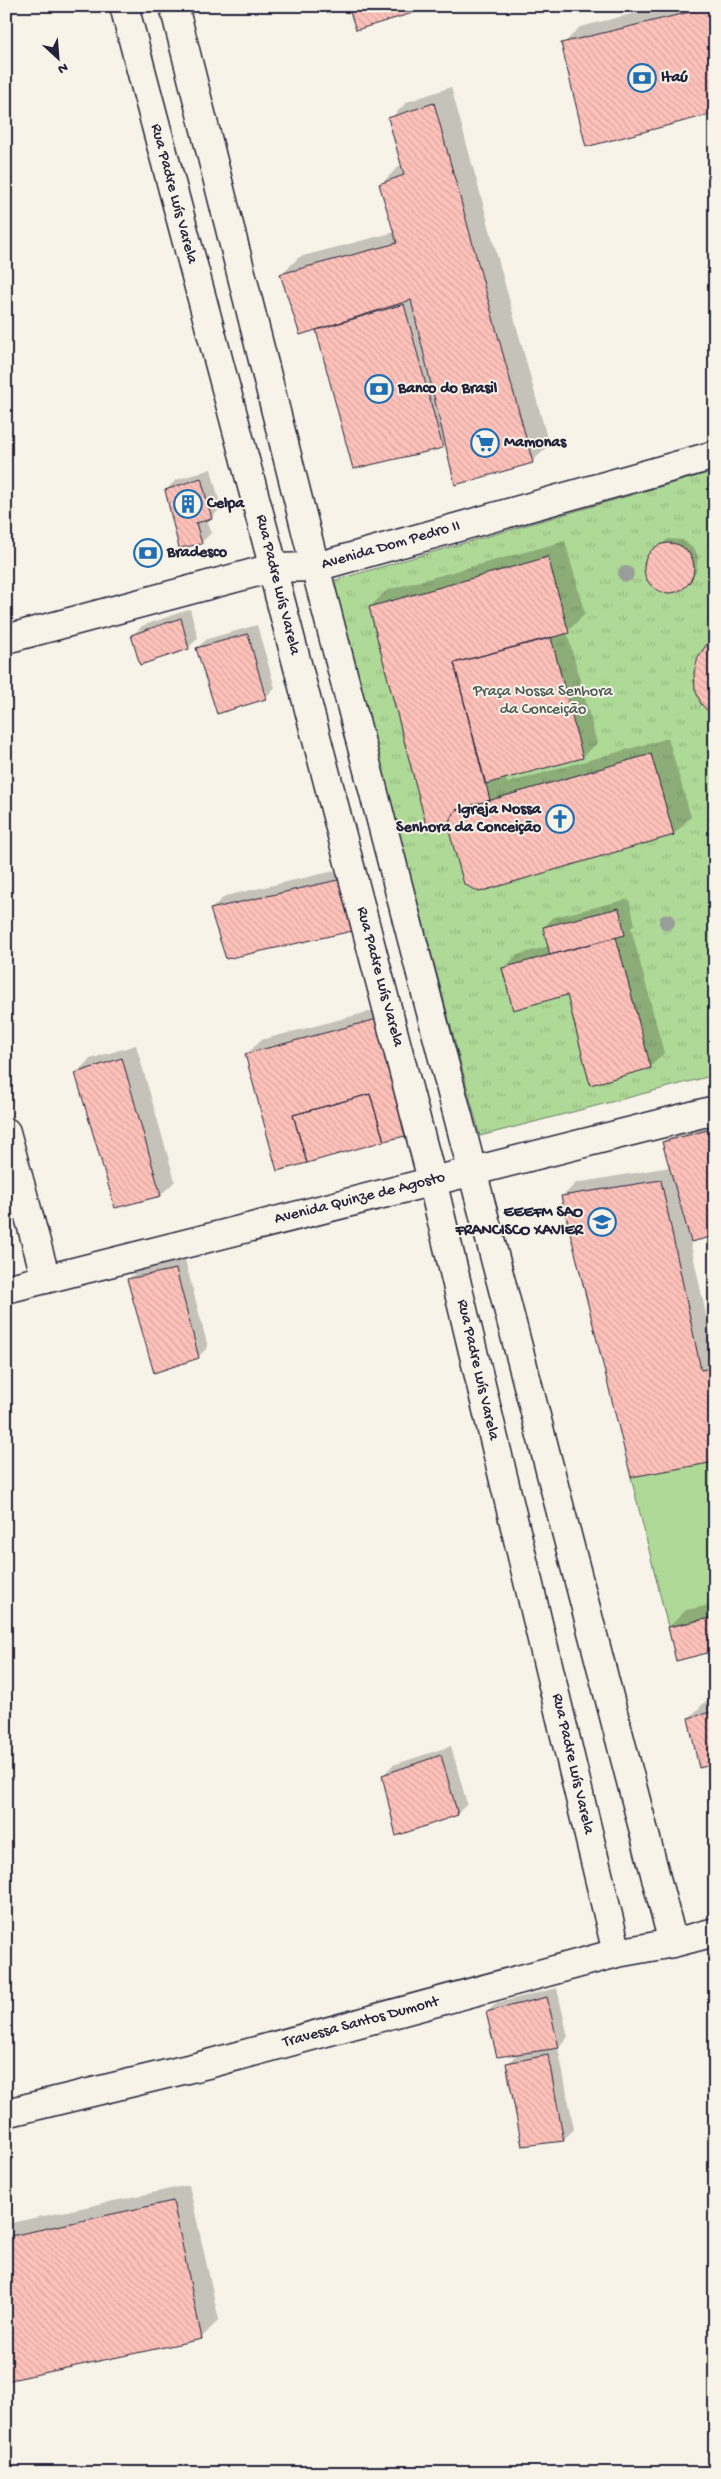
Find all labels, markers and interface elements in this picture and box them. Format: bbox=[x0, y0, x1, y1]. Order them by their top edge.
north arrow bbox=[32, 32, 82, 82]
text: N bbox=[55, 58, 70, 77]
bank icon: Itaú bbox=[627, 63, 657, 93]
place label: Itaú bbox=[661, 69, 688, 88]
street label: Rua Padre Luís Varela bbox=[145, 122, 201, 267]
bank icon: Banco do Brasil bbox=[364, 374, 394, 404]
place label: Banco do Brasil bbox=[397, 380, 498, 399]
supermarket icon: Mamonas bbox=[470, 428, 500, 458]
place label: Mamonas bbox=[504, 434, 567, 453]
building icon: Celpa bbox=[173, 489, 203, 519]
place label: Celpa bbox=[206, 495, 245, 514]
street label: Rua Padre Luís Varela bbox=[250, 513, 304, 658]
street label: Avenida Dom Pedro II bbox=[319, 517, 463, 575]
bank icon: Bradesco bbox=[133, 538, 163, 568]
place label: Bradesco bbox=[166, 544, 228, 563]
park label: Praça Nossa Senhora da Conceição bbox=[472, 683, 614, 720]
place label: Igreja Nossa Senhora da Conceição bbox=[396, 801, 542, 838]
church icon: Igreja Nossa Senhora da Conceição bbox=[545, 804, 575, 834]
street label: Rua Padre Luís Varela bbox=[351, 905, 407, 1050]
street label: Avenida Quinze de Agosto bbox=[273, 1169, 447, 1229]
place label: EEEFM SAO FRANCISCO XAVIER bbox=[455, 1204, 585, 1241]
school or university icon: EEEFM SAO FRANCISCO XAVIER bbox=[587, 1207, 617, 1237]
street label: Rua Padre Luís Varela bbox=[452, 1298, 503, 1443]
street label: Rua Padre Luís Varela bbox=[547, 1692, 598, 1837]
street label: Travessa Santos Dumont bbox=[280, 1993, 442, 2053]

